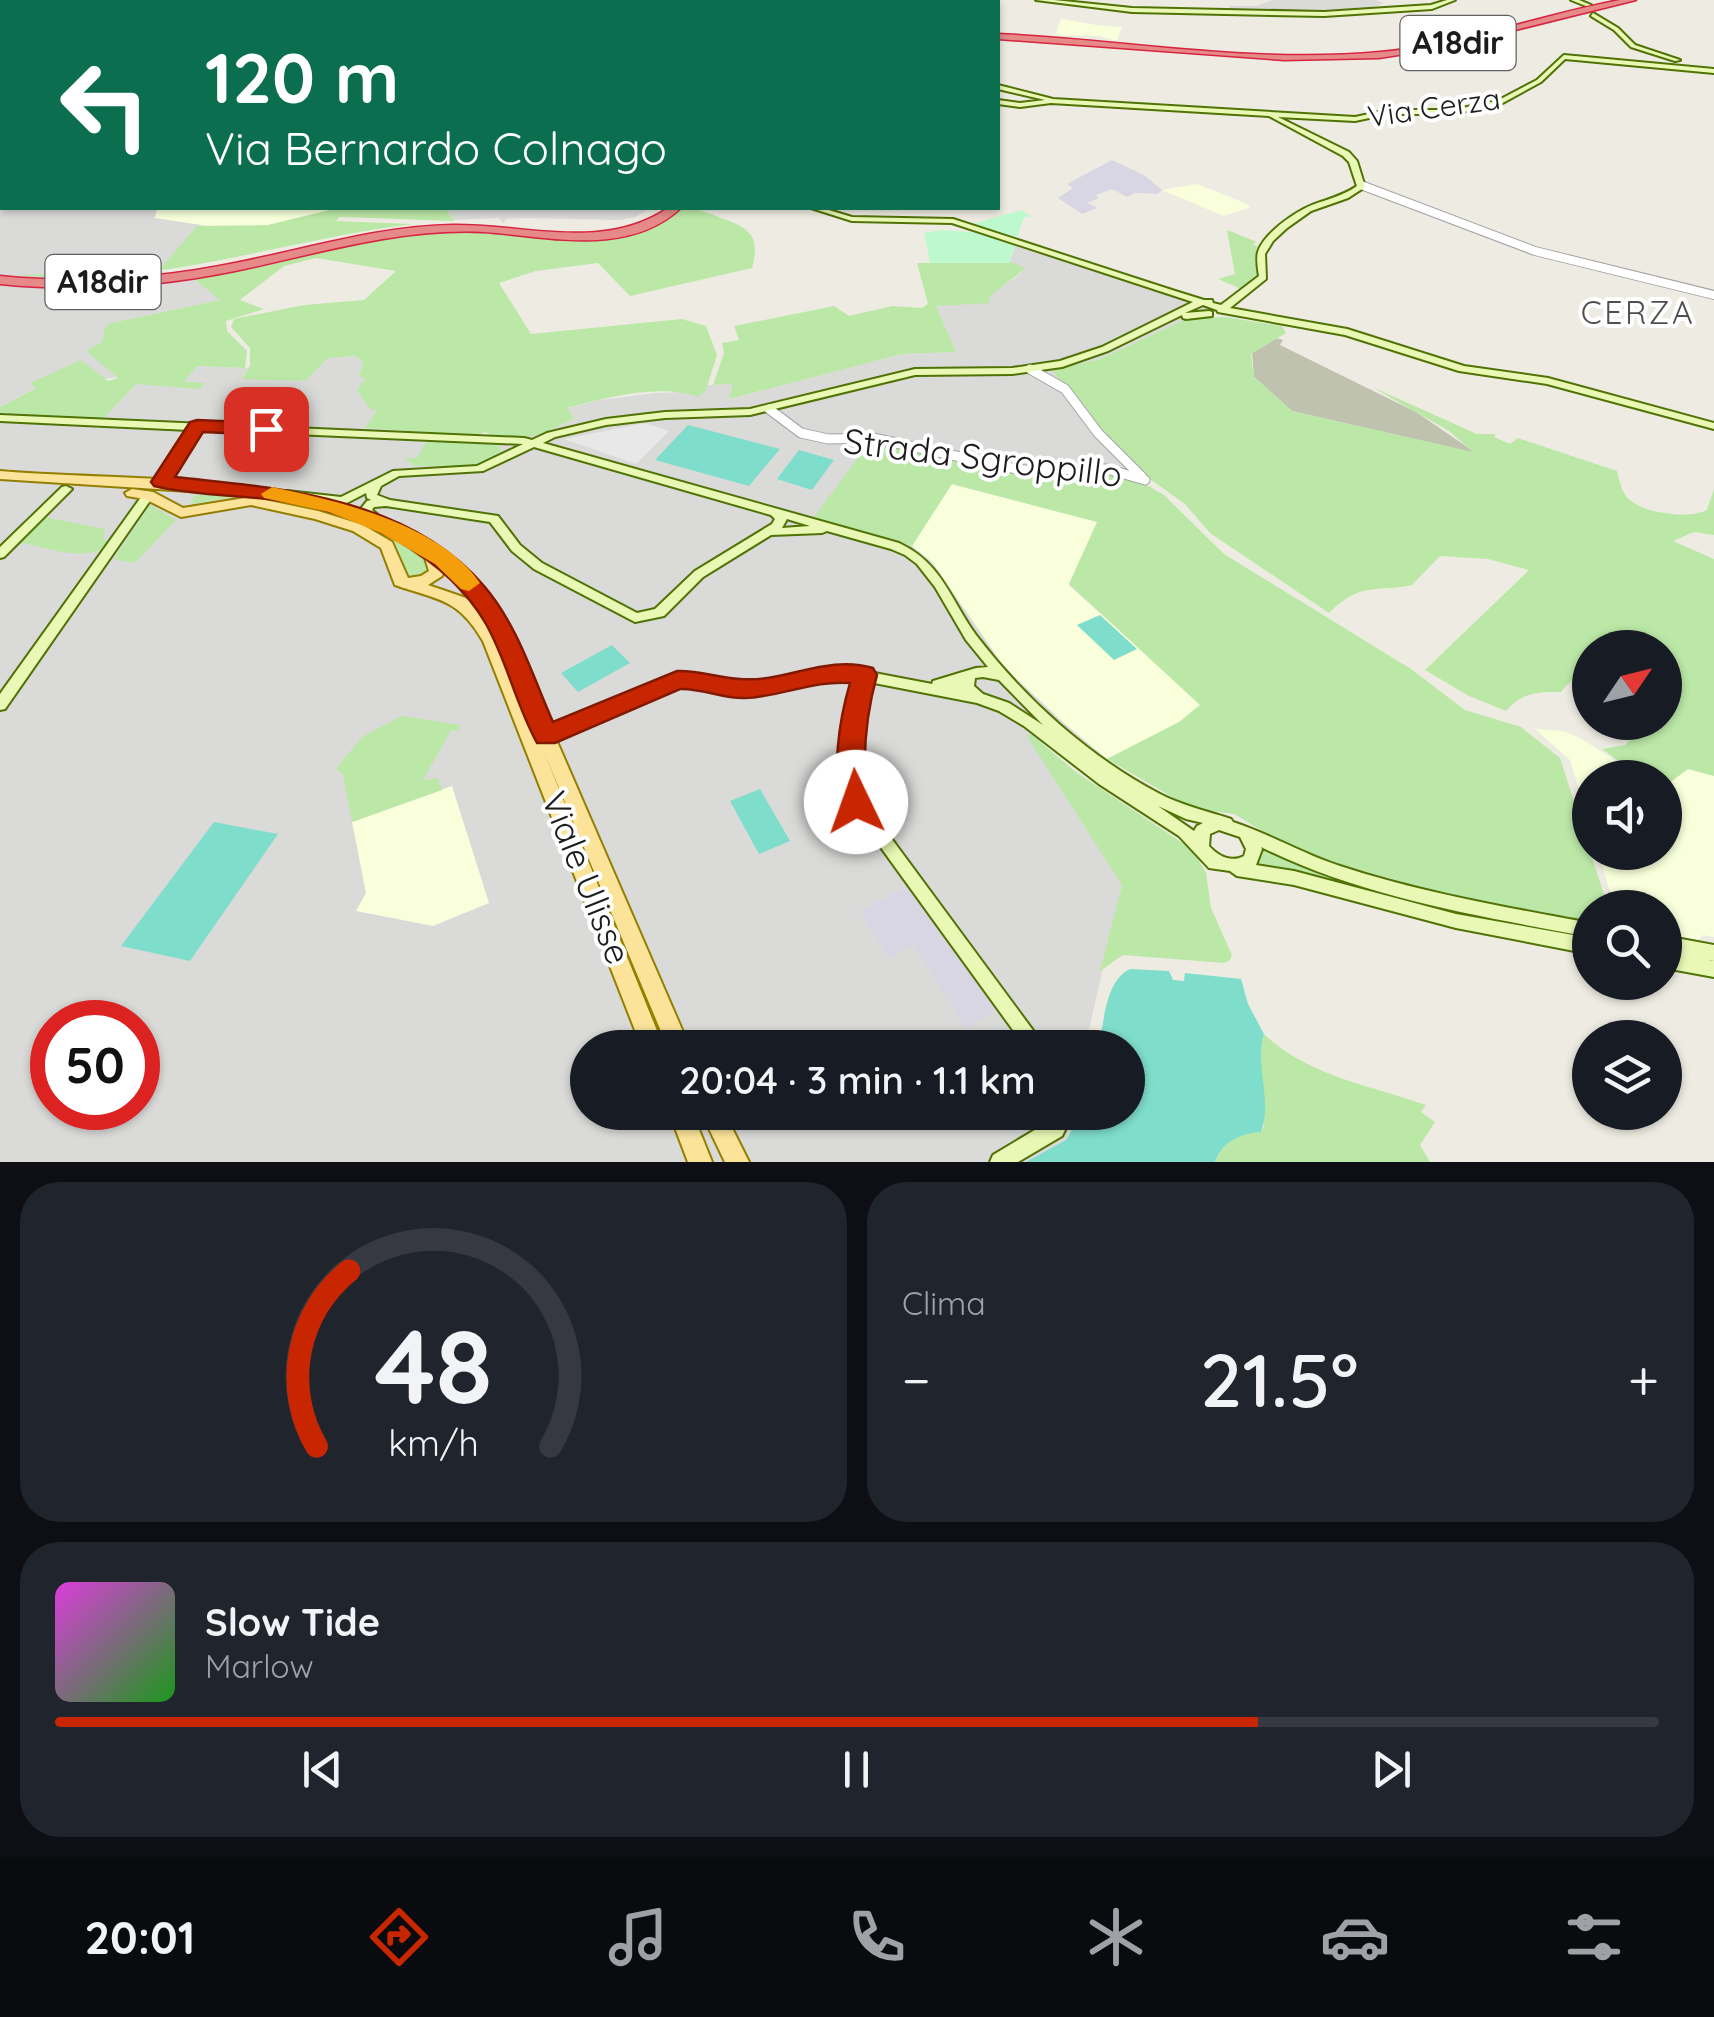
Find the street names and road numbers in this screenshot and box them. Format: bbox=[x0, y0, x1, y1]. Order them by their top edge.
road number: A18dir bbox=[1400, 16, 1516, 70]
street label: Via Cerza bbox=[1365, 79, 1503, 135]
road number: A18dir bbox=[46, 255, 160, 309]
street label: Strada Sgroppillo bbox=[842, 418, 1125, 496]
street label: Viale Ulisse bbox=[532, 785, 641, 970]

